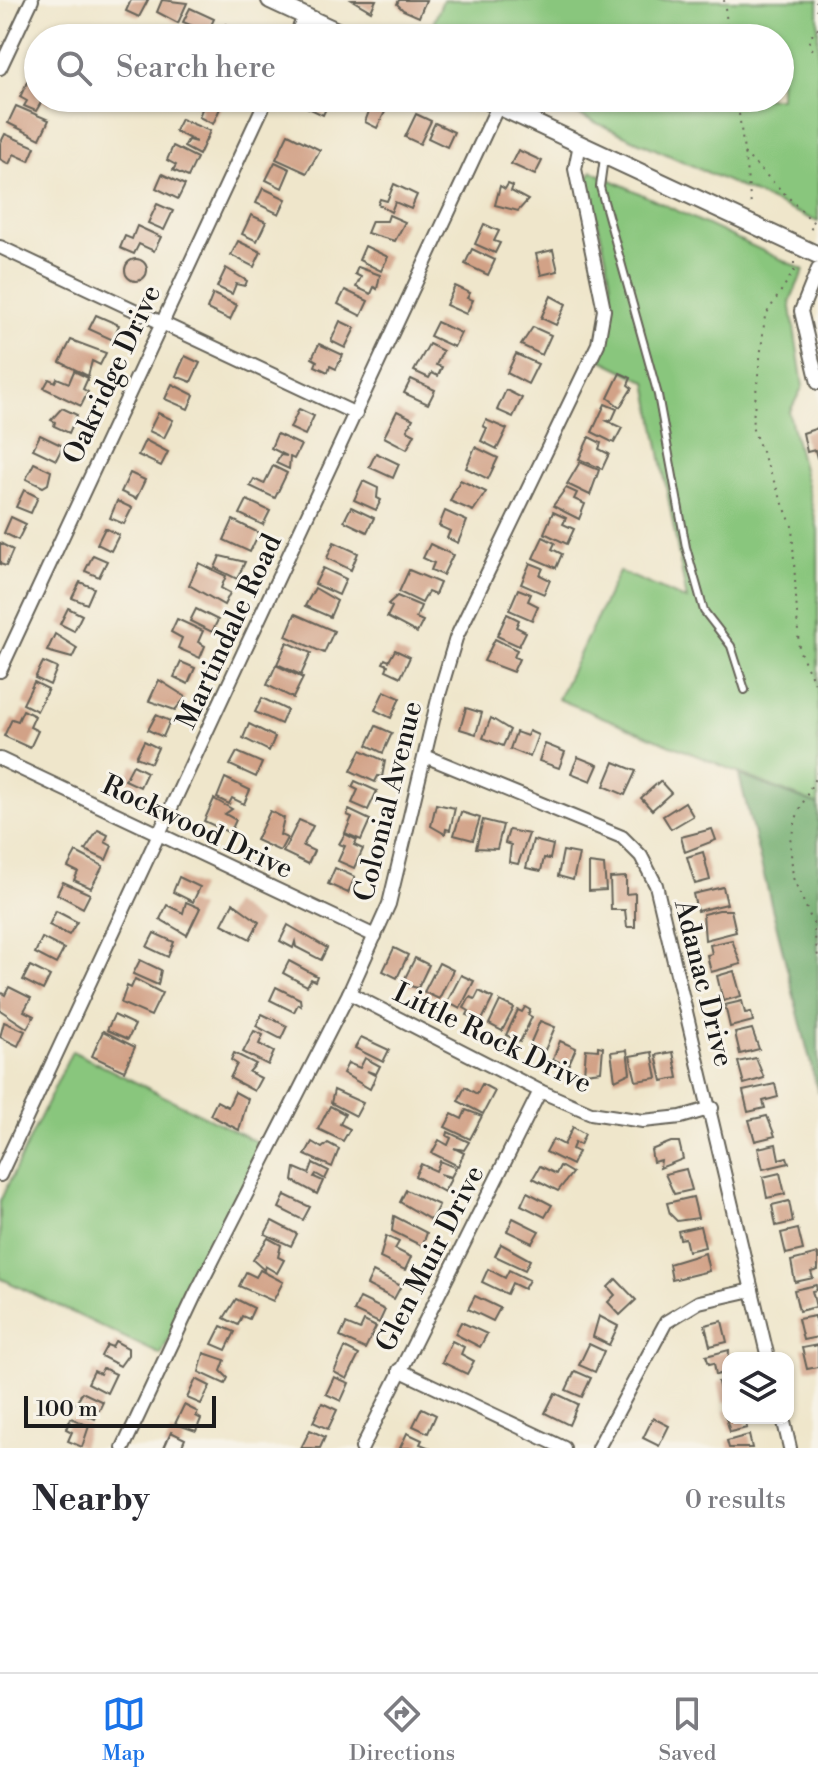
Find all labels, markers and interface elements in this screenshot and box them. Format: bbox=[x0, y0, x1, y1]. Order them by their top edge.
search box bbox=[24, 24, 794, 112]
icon: search bbox=[52, 46, 96, 90]
text: Search here bbox=[116, 49, 276, 87]
street label: Oakridge Drive bbox=[56, 279, 169, 470]
street label: Martindale Road bbox=[169, 529, 290, 735]
street label: Colonial Avenue bbox=[347, 697, 430, 905]
street label: Rockwood Drive bbox=[96, 768, 299, 887]
street label: Adanac Drive bbox=[666, 895, 741, 1071]
street label: Little Rock Drive bbox=[387, 975, 597, 1102]
street label: Glen Muir Drive bbox=[368, 1160, 492, 1358]
map controls bbox=[722, 1352, 794, 1424]
button: layers bbox=[722, 1352, 794, 1424]
scale bar bbox=[24, 1392, 216, 1428]
text: 100 m bbox=[36, 1396, 98, 1423]
text: Nearby bbox=[32, 1479, 150, 1521]
text: 0 results bbox=[685, 1484, 786, 1516]
tab: Map bbox=[102, 1692, 146, 1767]
tab: Directions bbox=[349, 1692, 455, 1767]
tab: Saved bbox=[659, 1692, 716, 1767]

